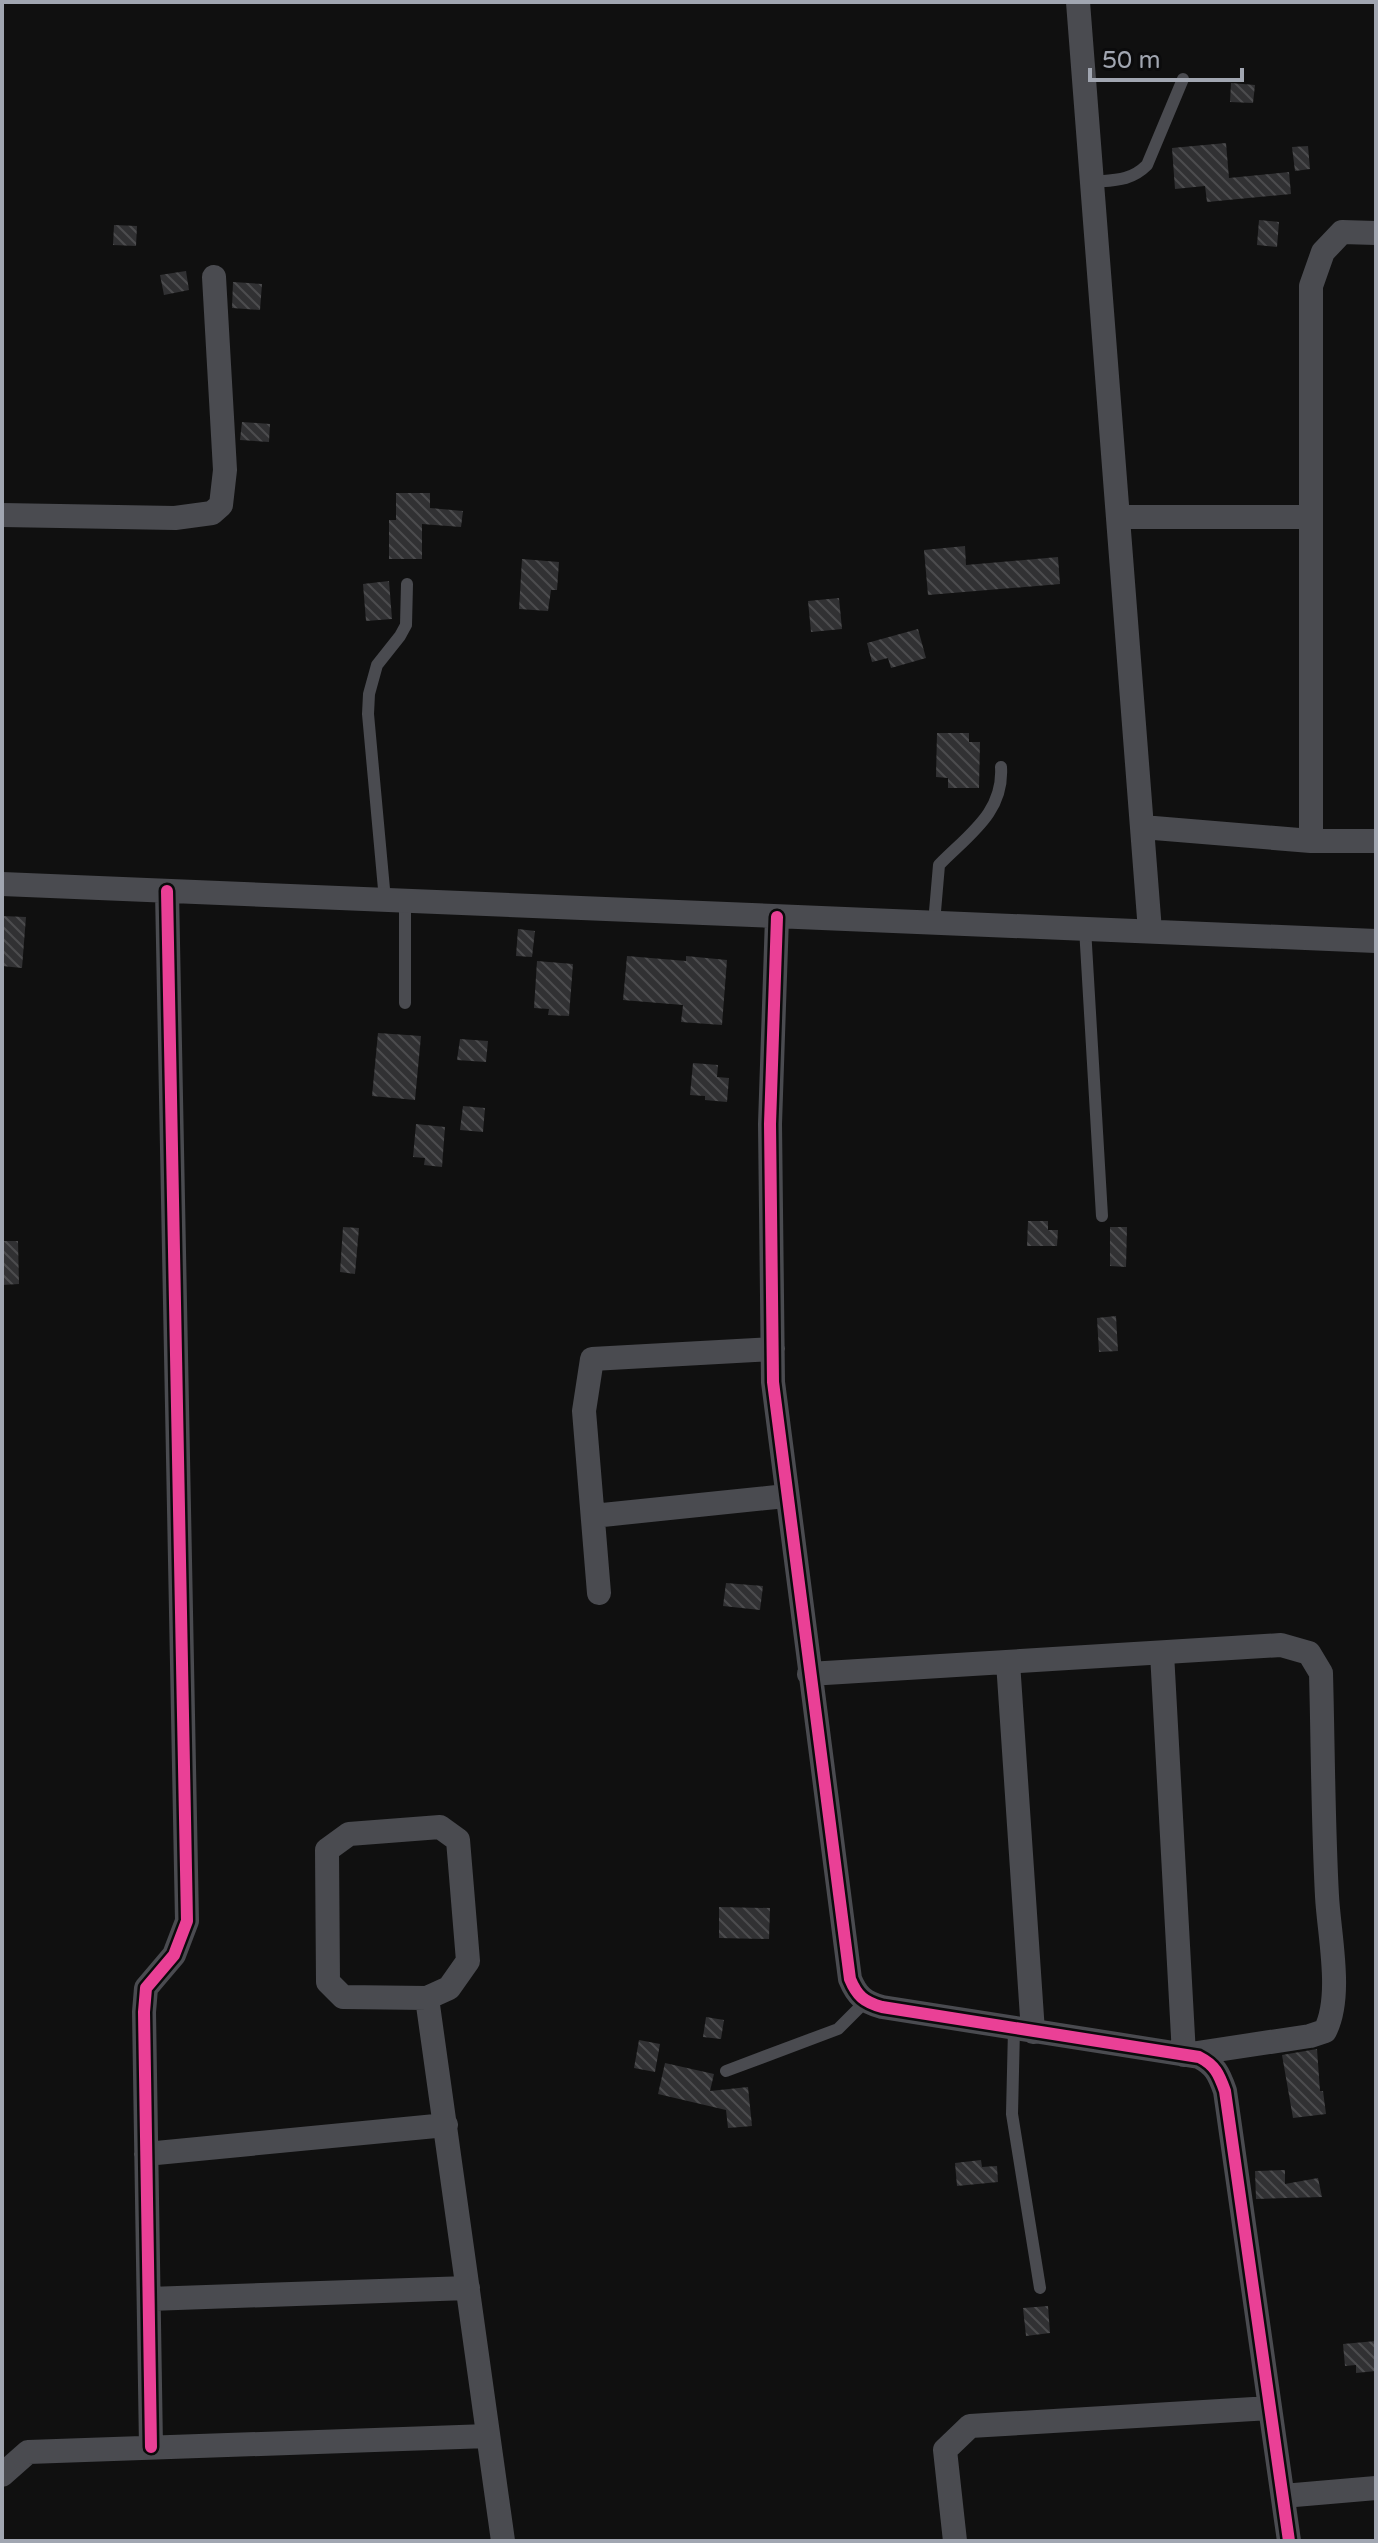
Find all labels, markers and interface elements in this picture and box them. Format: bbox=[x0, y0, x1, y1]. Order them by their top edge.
scale bar bbox=[1090, 32, 1242, 82]
text: 50 m bbox=[1102, 46, 1160, 75]

